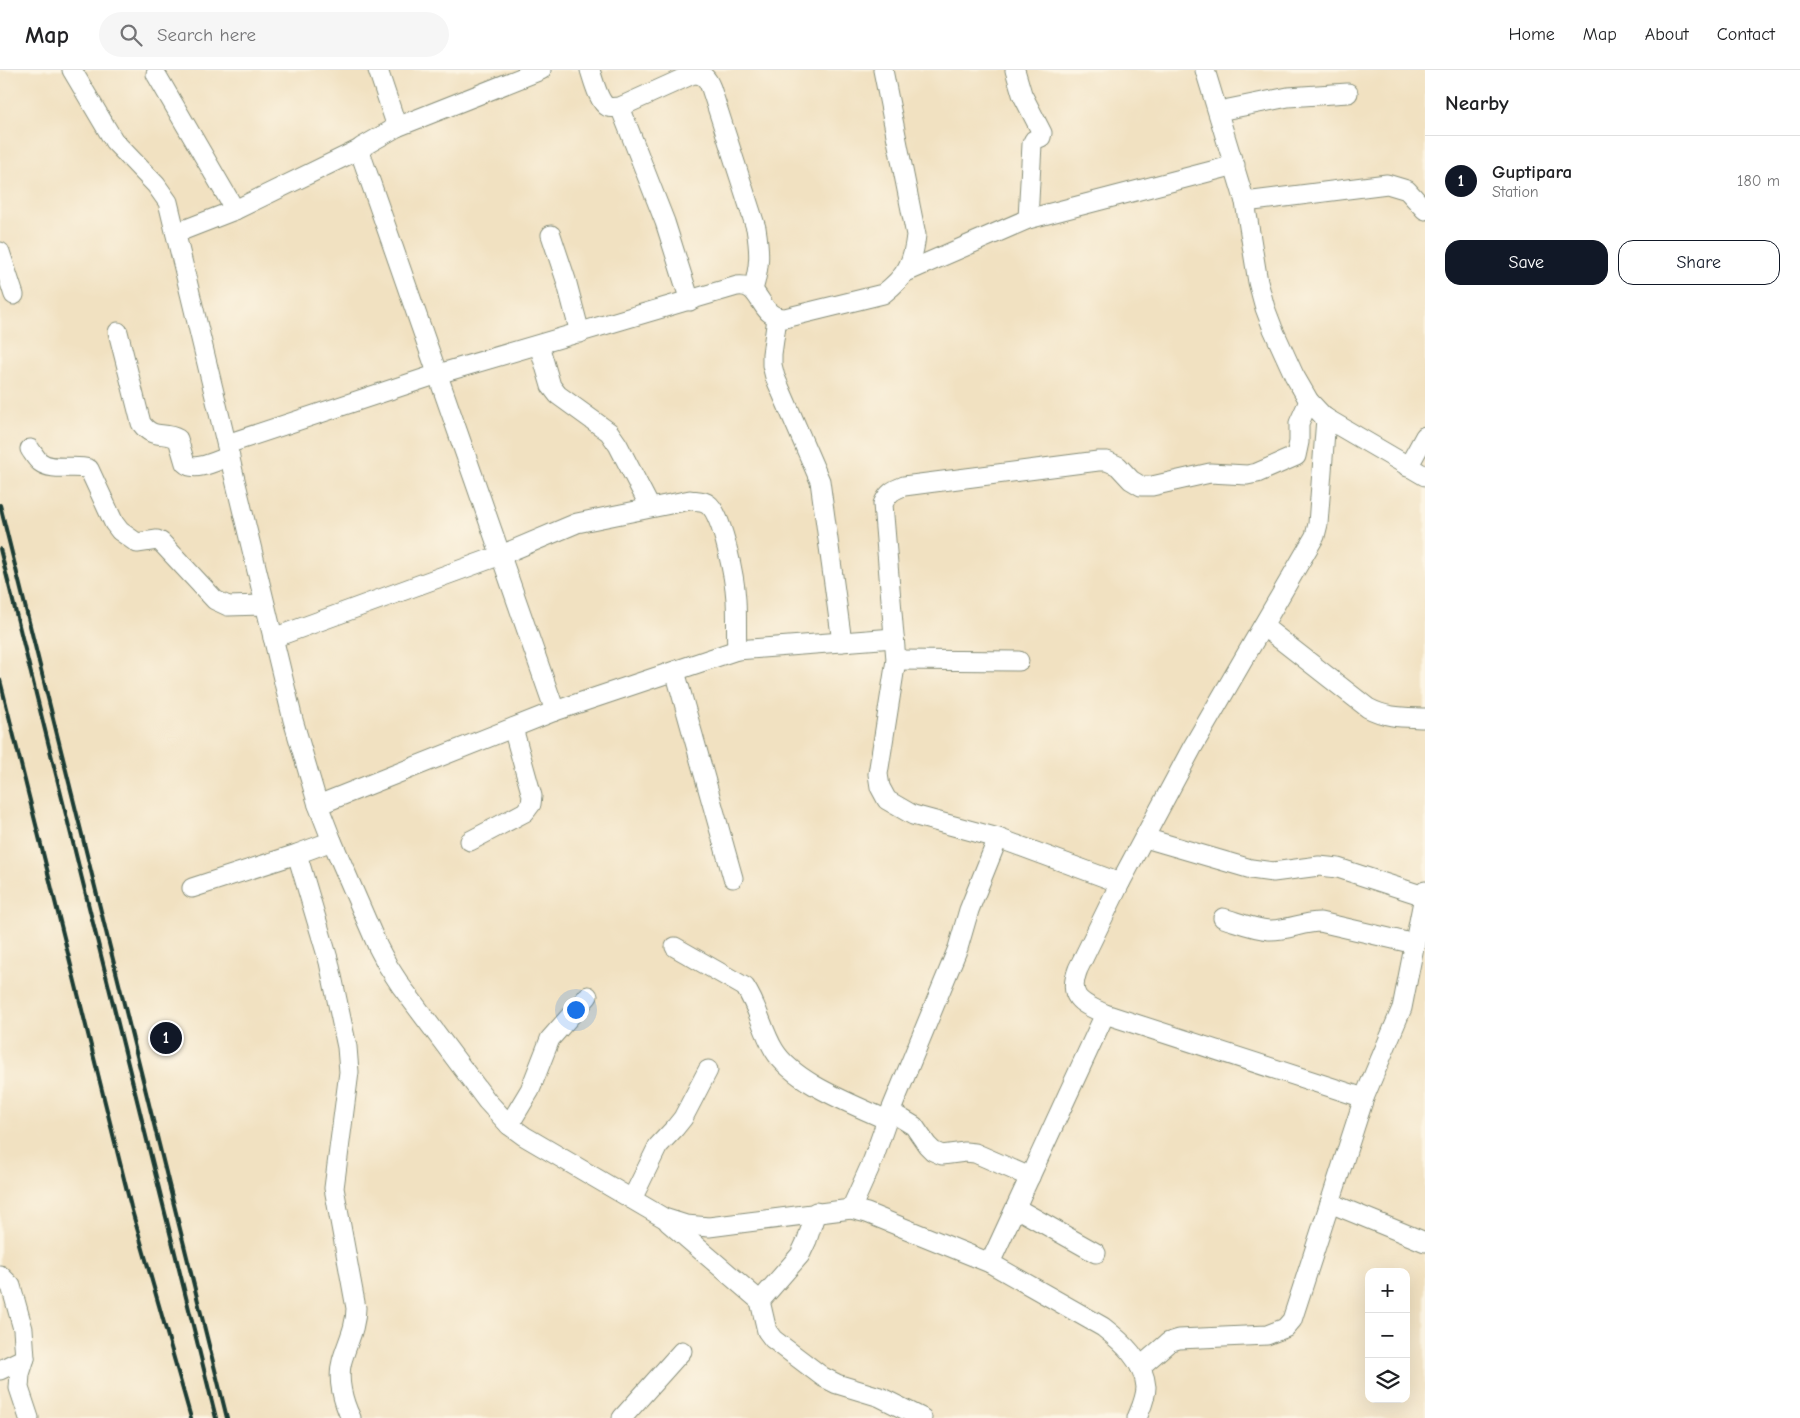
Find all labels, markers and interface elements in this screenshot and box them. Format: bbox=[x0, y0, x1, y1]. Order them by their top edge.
search box bbox=[99, 12, 449, 57]
text: Map bbox=[25, 21, 69, 49]
icon: search bbox=[117, 21, 145, 49]
text: Search here bbox=[157, 24, 256, 46]
text: Home bbox=[1508, 24, 1555, 45]
text: Map bbox=[1583, 24, 1617, 45]
text: About bbox=[1645, 24, 1689, 45]
text: Contact bbox=[1717, 24, 1775, 45]
text: Nearby bbox=[1445, 91, 1509, 115]
text: Guptipara bbox=[1492, 161, 1572, 183]
text: 1 bbox=[1458, 172, 1464, 190]
text: 180 m bbox=[1737, 172, 1780, 190]
text: Station bbox=[1492, 183, 1539, 201]
button: Save bbox=[1445, 240, 1608, 285]
button: Share bbox=[1618, 240, 1780, 285]
your location bbox=[563, 997, 589, 1023]
pin: 1 bbox=[150, 1019, 182, 1057]
map controls bbox=[1365, 1268, 1410, 1403]
button: + bbox=[1365, 1268, 1410, 1313]
button: − bbox=[1365, 1313, 1410, 1358]
button: layers bbox=[1365, 1358, 1410, 1403]

